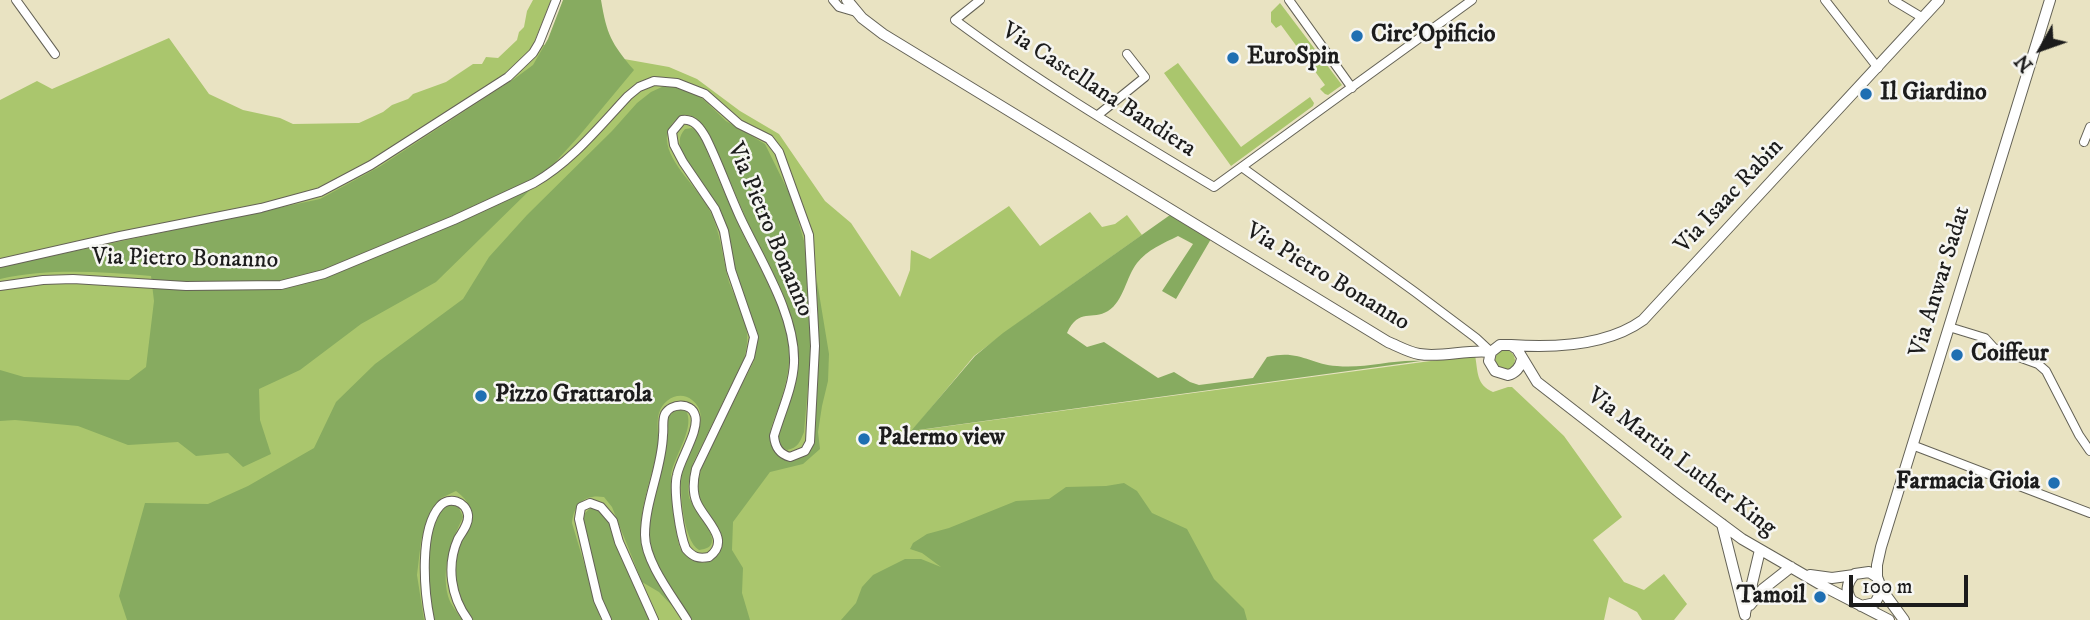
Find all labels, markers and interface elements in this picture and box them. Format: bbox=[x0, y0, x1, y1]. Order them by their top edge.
north arrow bbox=[2006, 14, 2076, 84]
street label: Via Castellana Bandiera bbox=[995, 17, 1201, 165]
place label: Circ'Opificio bbox=[1371, 22, 1495, 50]
marker: Circ'Opificio bbox=[1349, 28, 1365, 44]
place label: EuroSpin bbox=[1247, 44, 1340, 72]
text: N bbox=[2011, 49, 2038, 76]
marker: EuroSpin bbox=[1225, 50, 1241, 66]
place label: Il Giardino bbox=[1880, 80, 1987, 108]
marker: Il Giardino bbox=[1858, 86, 1874, 102]
street label: Via Isaac Rabin bbox=[1670, 134, 1790, 260]
street label: Via Pietro Bonanno bbox=[719, 139, 819, 321]
street label: Via Anwar Sadat bbox=[1904, 203, 1978, 361]
street label: Via Pietro Bonanno bbox=[1240, 218, 1414, 338]
street label: Via Pietro Bonanno bbox=[92, 244, 278, 276]
place label: Coiffeur bbox=[1971, 341, 2049, 369]
marker: Coiffeur bbox=[1949, 347, 1965, 363]
place label: Pizzo Grattarola bbox=[495, 382, 652, 410]
street label: Via Martin Luther King bbox=[1581, 382, 1781, 544]
marker: Pizzo Grattarola bbox=[473, 388, 489, 404]
place label: Palermo view bbox=[878, 425, 1005, 453]
marker: Palermo view bbox=[856, 431, 872, 447]
place label: Farmacia Gioia bbox=[1896, 469, 2040, 497]
marker: Farmacia Gioia bbox=[2046, 475, 2062, 491]
scale bar bbox=[1852, 560, 1971, 604]
text: 100 m bbox=[1862, 574, 1913, 600]
place label: Tamoil bbox=[1737, 583, 1806, 611]
marker: Tamoil bbox=[1812, 589, 1828, 605]

